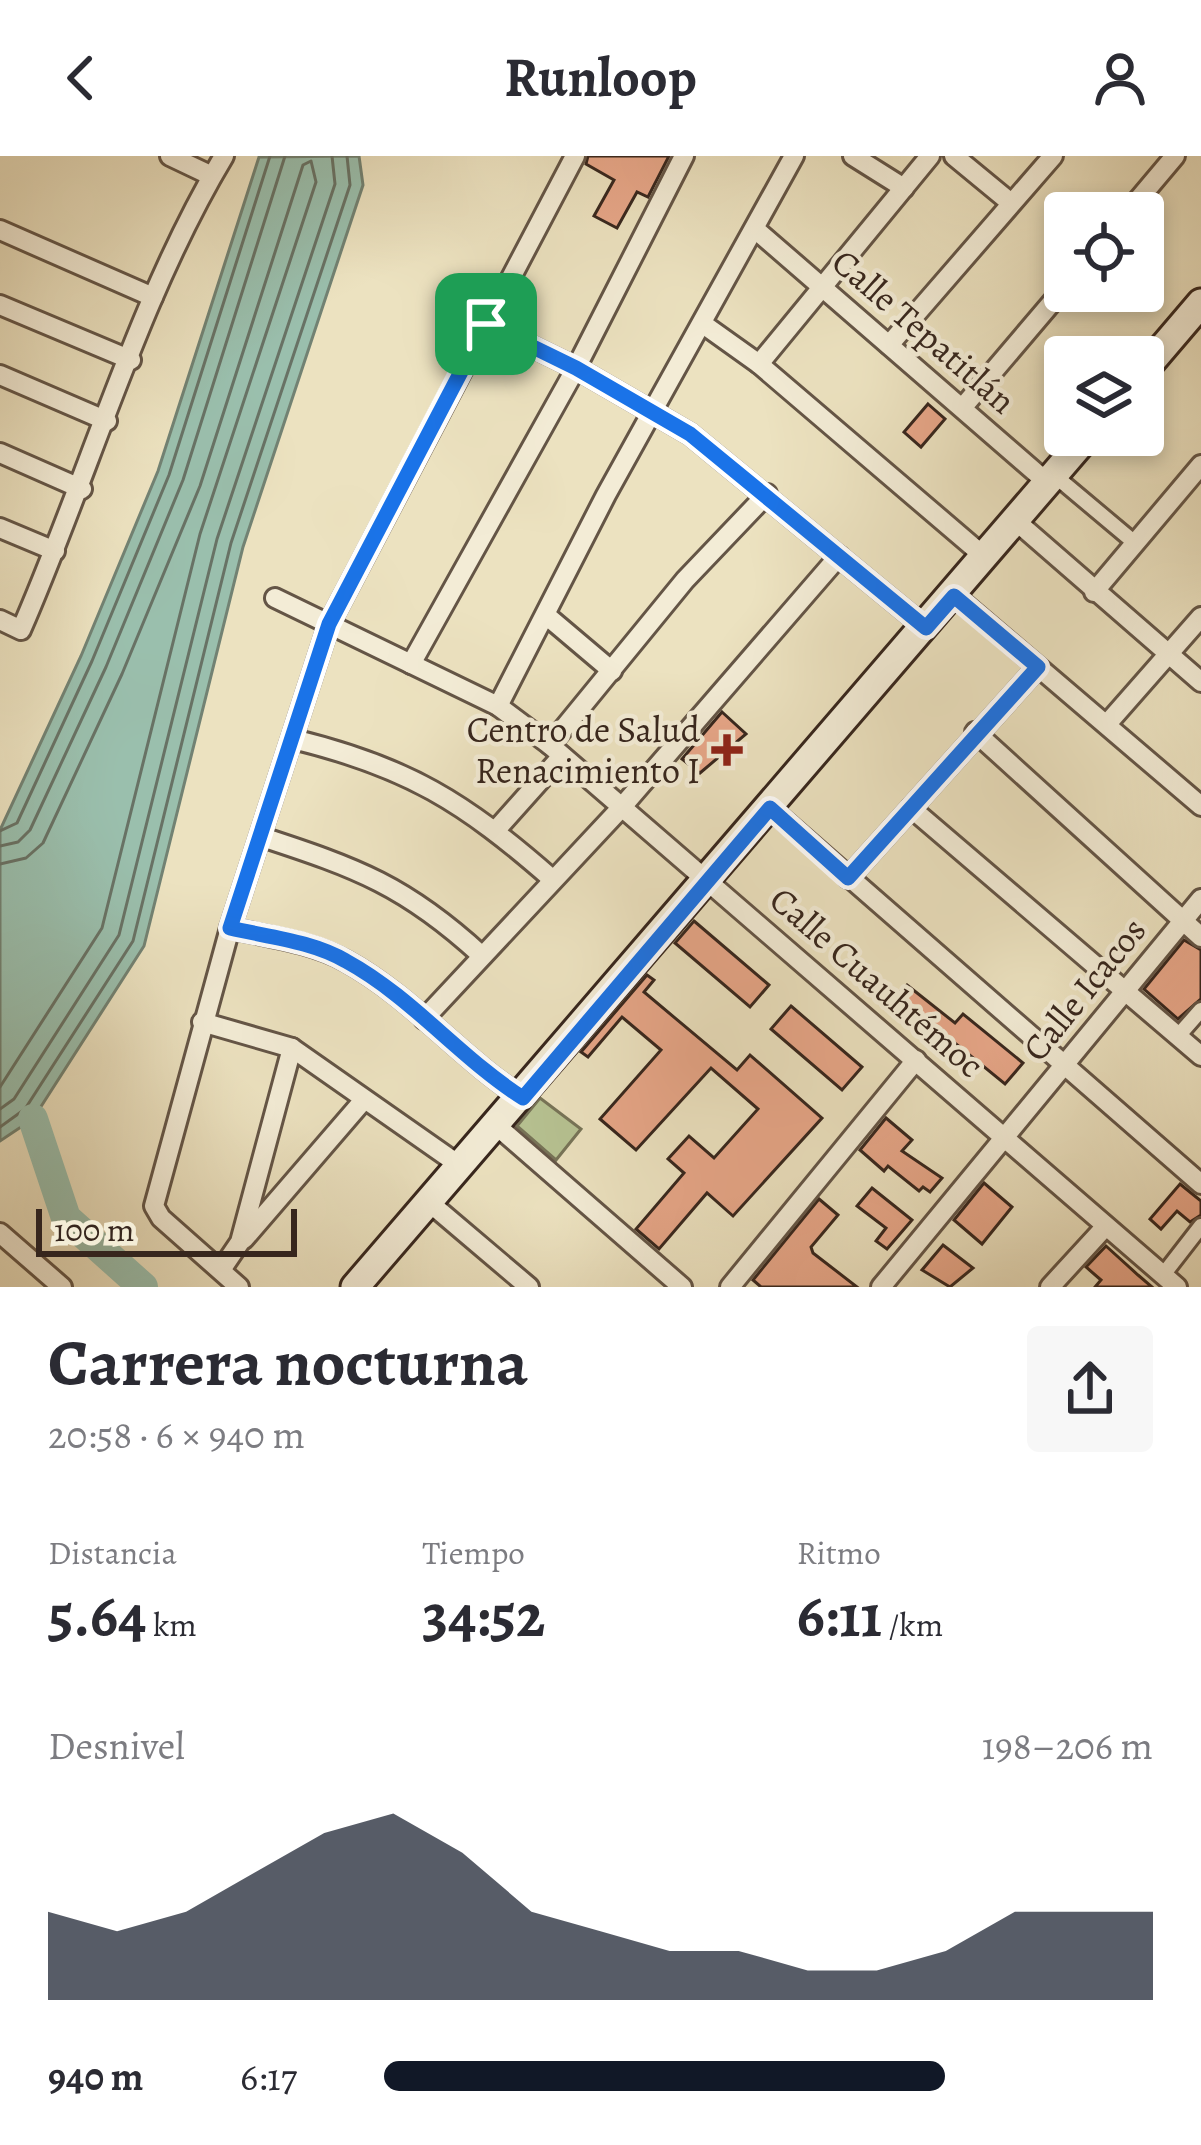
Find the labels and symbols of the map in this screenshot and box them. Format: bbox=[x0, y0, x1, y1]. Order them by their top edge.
street label: Calle Tepatitlán bbox=[822, 237, 1026, 425]
pin bbox=[435, 273, 537, 375]
place label: Centro de Salud Renacimiento I bbox=[467, 705, 701, 795]
marker: Centro de Salud Renacimiento I bbox=[711, 734, 743, 766]
street label: Calle Cuauhtémoc bbox=[760, 875, 994, 1089]
street label: Calle Icacos bbox=[1011, 907, 1157, 1071]
scale bar bbox=[36, 1203, 297, 1256]

